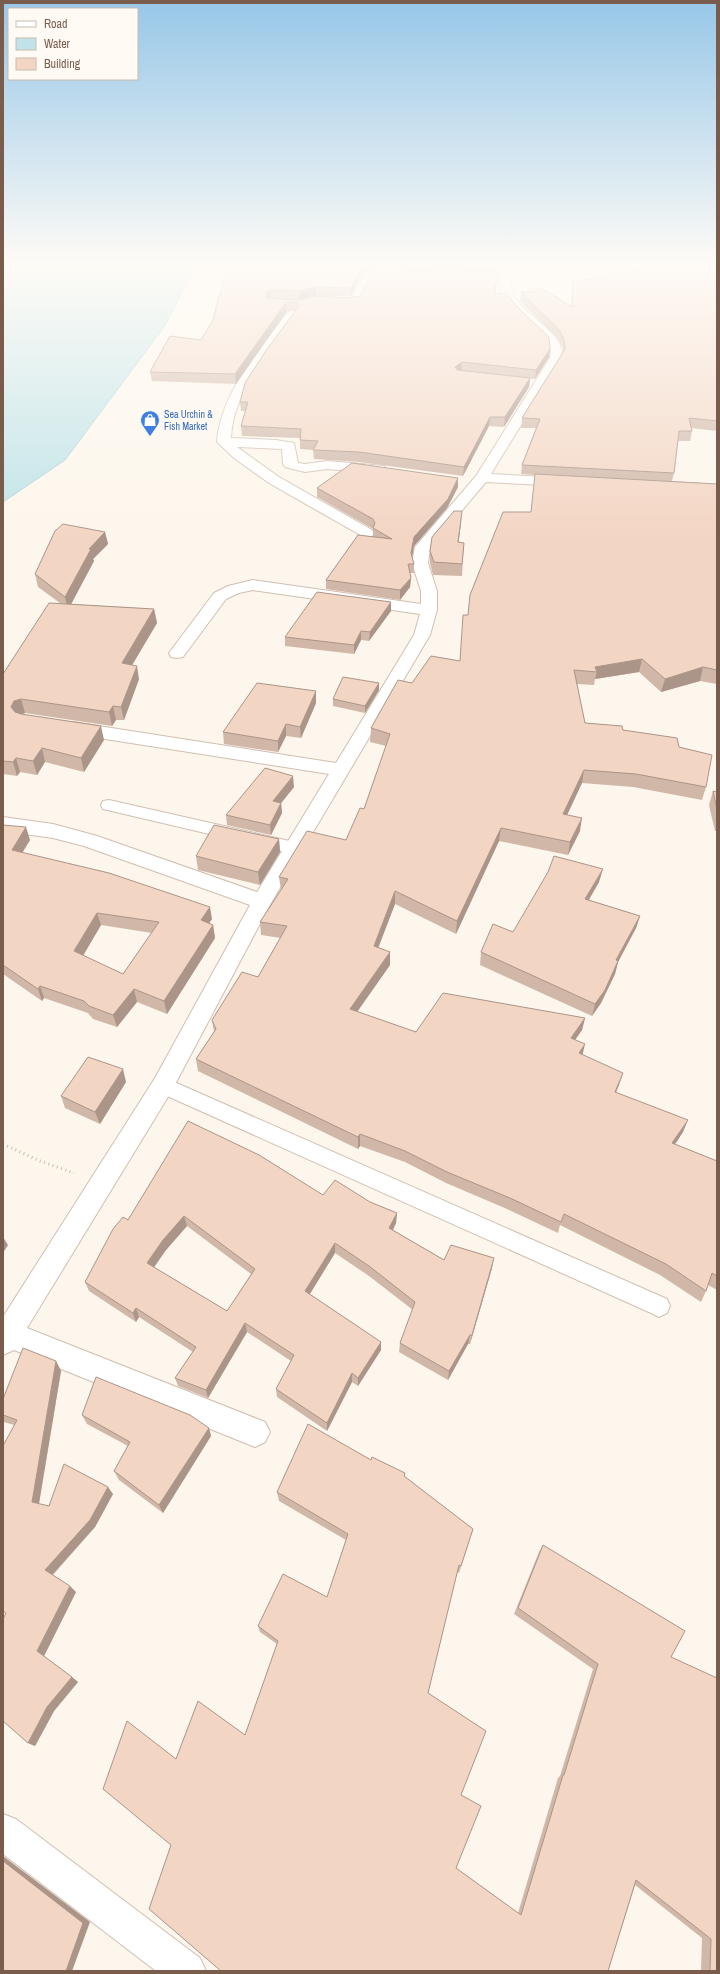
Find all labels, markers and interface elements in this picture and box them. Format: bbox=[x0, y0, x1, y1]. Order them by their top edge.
legend bbox=[8, 8, 138, 80]
text: Road bbox=[44, 16, 68, 32]
text: Water bbox=[44, 36, 71, 52]
text: Building bbox=[44, 56, 81, 72]
place label: Sea Urchin & Fish Market bbox=[164, 408, 213, 433]
shop icon: Sea Urchin & Fish Market bbox=[139, 409, 161, 437]

